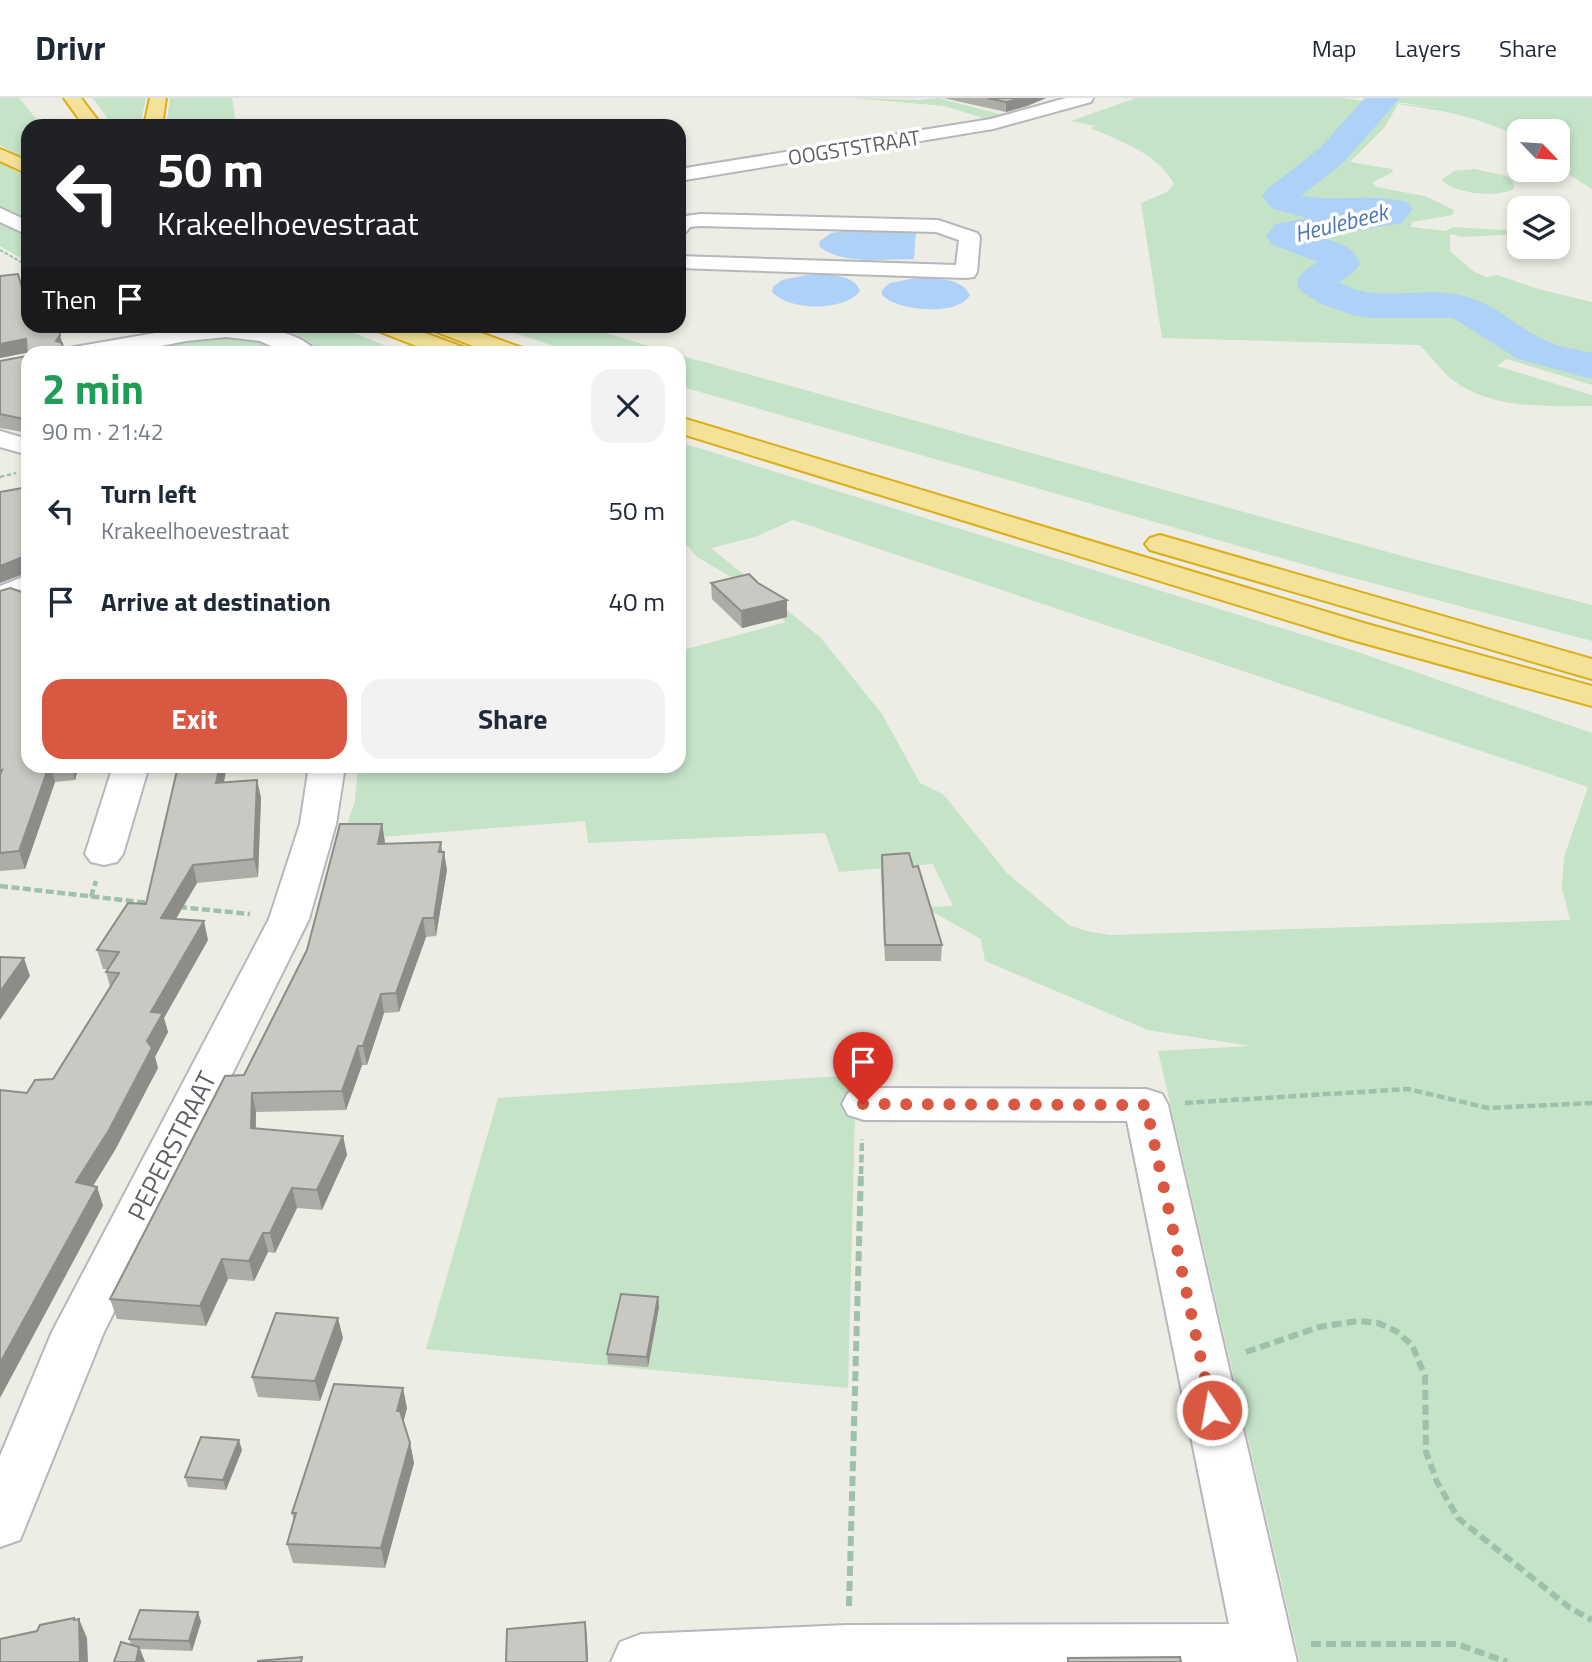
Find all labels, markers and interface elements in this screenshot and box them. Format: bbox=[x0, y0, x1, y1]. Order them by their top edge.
text: Drivr bbox=[35, 23, 106, 73]
text: Map bbox=[1312, 30, 1357, 66]
text: Layers bbox=[1395, 30, 1461, 66]
text: Share bbox=[1499, 30, 1557, 66]
north arrow bbox=[1507, 119, 1570, 182]
map controls bbox=[1507, 119, 1570, 259]
street label: OOGSTSTRAAT bbox=[785, 121, 922, 173]
text: 50 m bbox=[157, 131, 264, 206]
icon: left bbox=[42, 147, 133, 238]
water label: Heulebeek bbox=[1291, 193, 1394, 251]
button: layers bbox=[1507, 196, 1570, 259]
text: Krakeelhoevestraat bbox=[157, 199, 419, 247]
text: Then bbox=[42, 280, 97, 319]
icon: arrive bbox=[111, 280, 149, 318]
text: 2 min bbox=[42, 356, 144, 420]
button: close bbox=[591, 369, 665, 443]
text: 90 m · 21:42 bbox=[42, 414, 164, 449]
text: Turn left bbox=[101, 474, 196, 513]
text: 50 m bbox=[608, 491, 665, 530]
icon: left bbox=[42, 492, 80, 530]
text: Krakeelhoevestraat bbox=[101, 513, 289, 548]
text: Arrive at destination bbox=[101, 582, 331, 621]
text: 40 m bbox=[608, 582, 665, 621]
icon: arrive bbox=[42, 583, 80, 621]
button: Exit bbox=[42, 679, 347, 759]
button: Share bbox=[361, 679, 665, 759]
pin bbox=[833, 1032, 893, 1104]
icon: arrive bbox=[844, 1043, 882, 1081]
street label: PEPERSTRAAT bbox=[117, 1064, 226, 1227]
position arrow bbox=[1175, 1373, 1249, 1447]

